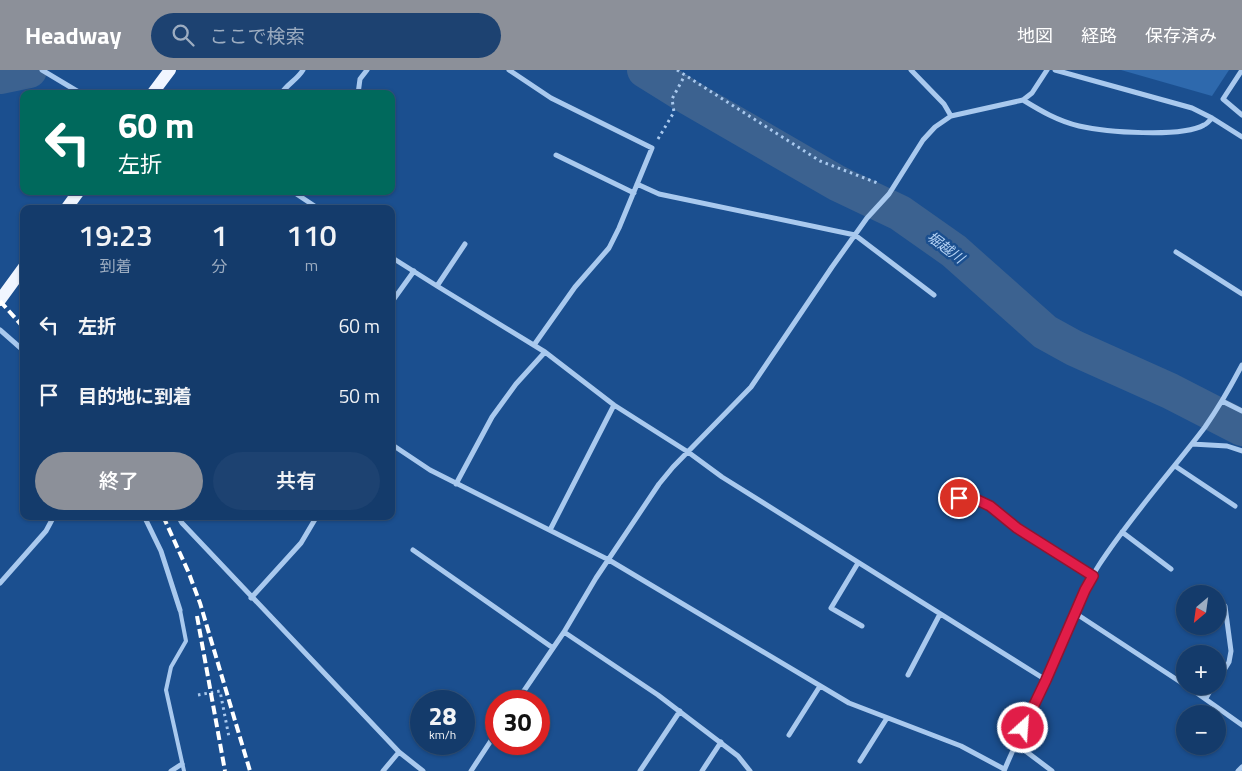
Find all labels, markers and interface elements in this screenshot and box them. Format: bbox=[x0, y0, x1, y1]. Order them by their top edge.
search box bbox=[151, 13, 501, 58]
text: Headway bbox=[25, 17, 121, 53]
icon: search bbox=[169, 21, 197, 49]
text: ここで検索 bbox=[209, 21, 304, 50]
text: 地図 bbox=[1017, 22, 1053, 49]
text: 経路 bbox=[1081, 22, 1117, 49]
text: 保存済み bbox=[1145, 22, 1217, 49]
text: 60 m bbox=[118, 98, 194, 152]
icon: left bbox=[35, 110, 100, 175]
text: 左折 bbox=[118, 147, 162, 181]
text: 19:23 bbox=[78, 212, 153, 258]
text: 1 bbox=[211, 212, 228, 258]
text: 110 bbox=[286, 212, 337, 258]
water label: 堀越川 bbox=[923, 226, 971, 269]
text: m bbox=[305, 253, 318, 277]
text: 到着 bbox=[100, 254, 132, 278]
text: 分 bbox=[211, 254, 227, 278]
icon: left bbox=[35, 311, 63, 339]
text: 左折 bbox=[78, 311, 116, 340]
text: 60 m bbox=[339, 311, 380, 340]
icon: arrive bbox=[35, 381, 63, 409]
text: 目的地に到着 bbox=[78, 381, 192, 410]
text: 50 m bbox=[339, 381, 380, 410]
button: 終了 bbox=[35, 452, 203, 510]
button: 共有 bbox=[213, 452, 380, 510]
pin bbox=[938, 477, 980, 519]
icon: arrive bbox=[945, 484, 973, 512]
north arrow bbox=[1176, 585, 1226, 635]
map controls bbox=[1176, 585, 1226, 755]
button: + bbox=[1176, 645, 1226, 695]
speed limit sign: 30 bbox=[485, 690, 550, 755]
text: 28 bbox=[428, 697, 457, 735]
position arrow bbox=[996, 701, 1048, 753]
button: − bbox=[1176, 705, 1226, 755]
text: km/h bbox=[429, 725, 456, 744]

